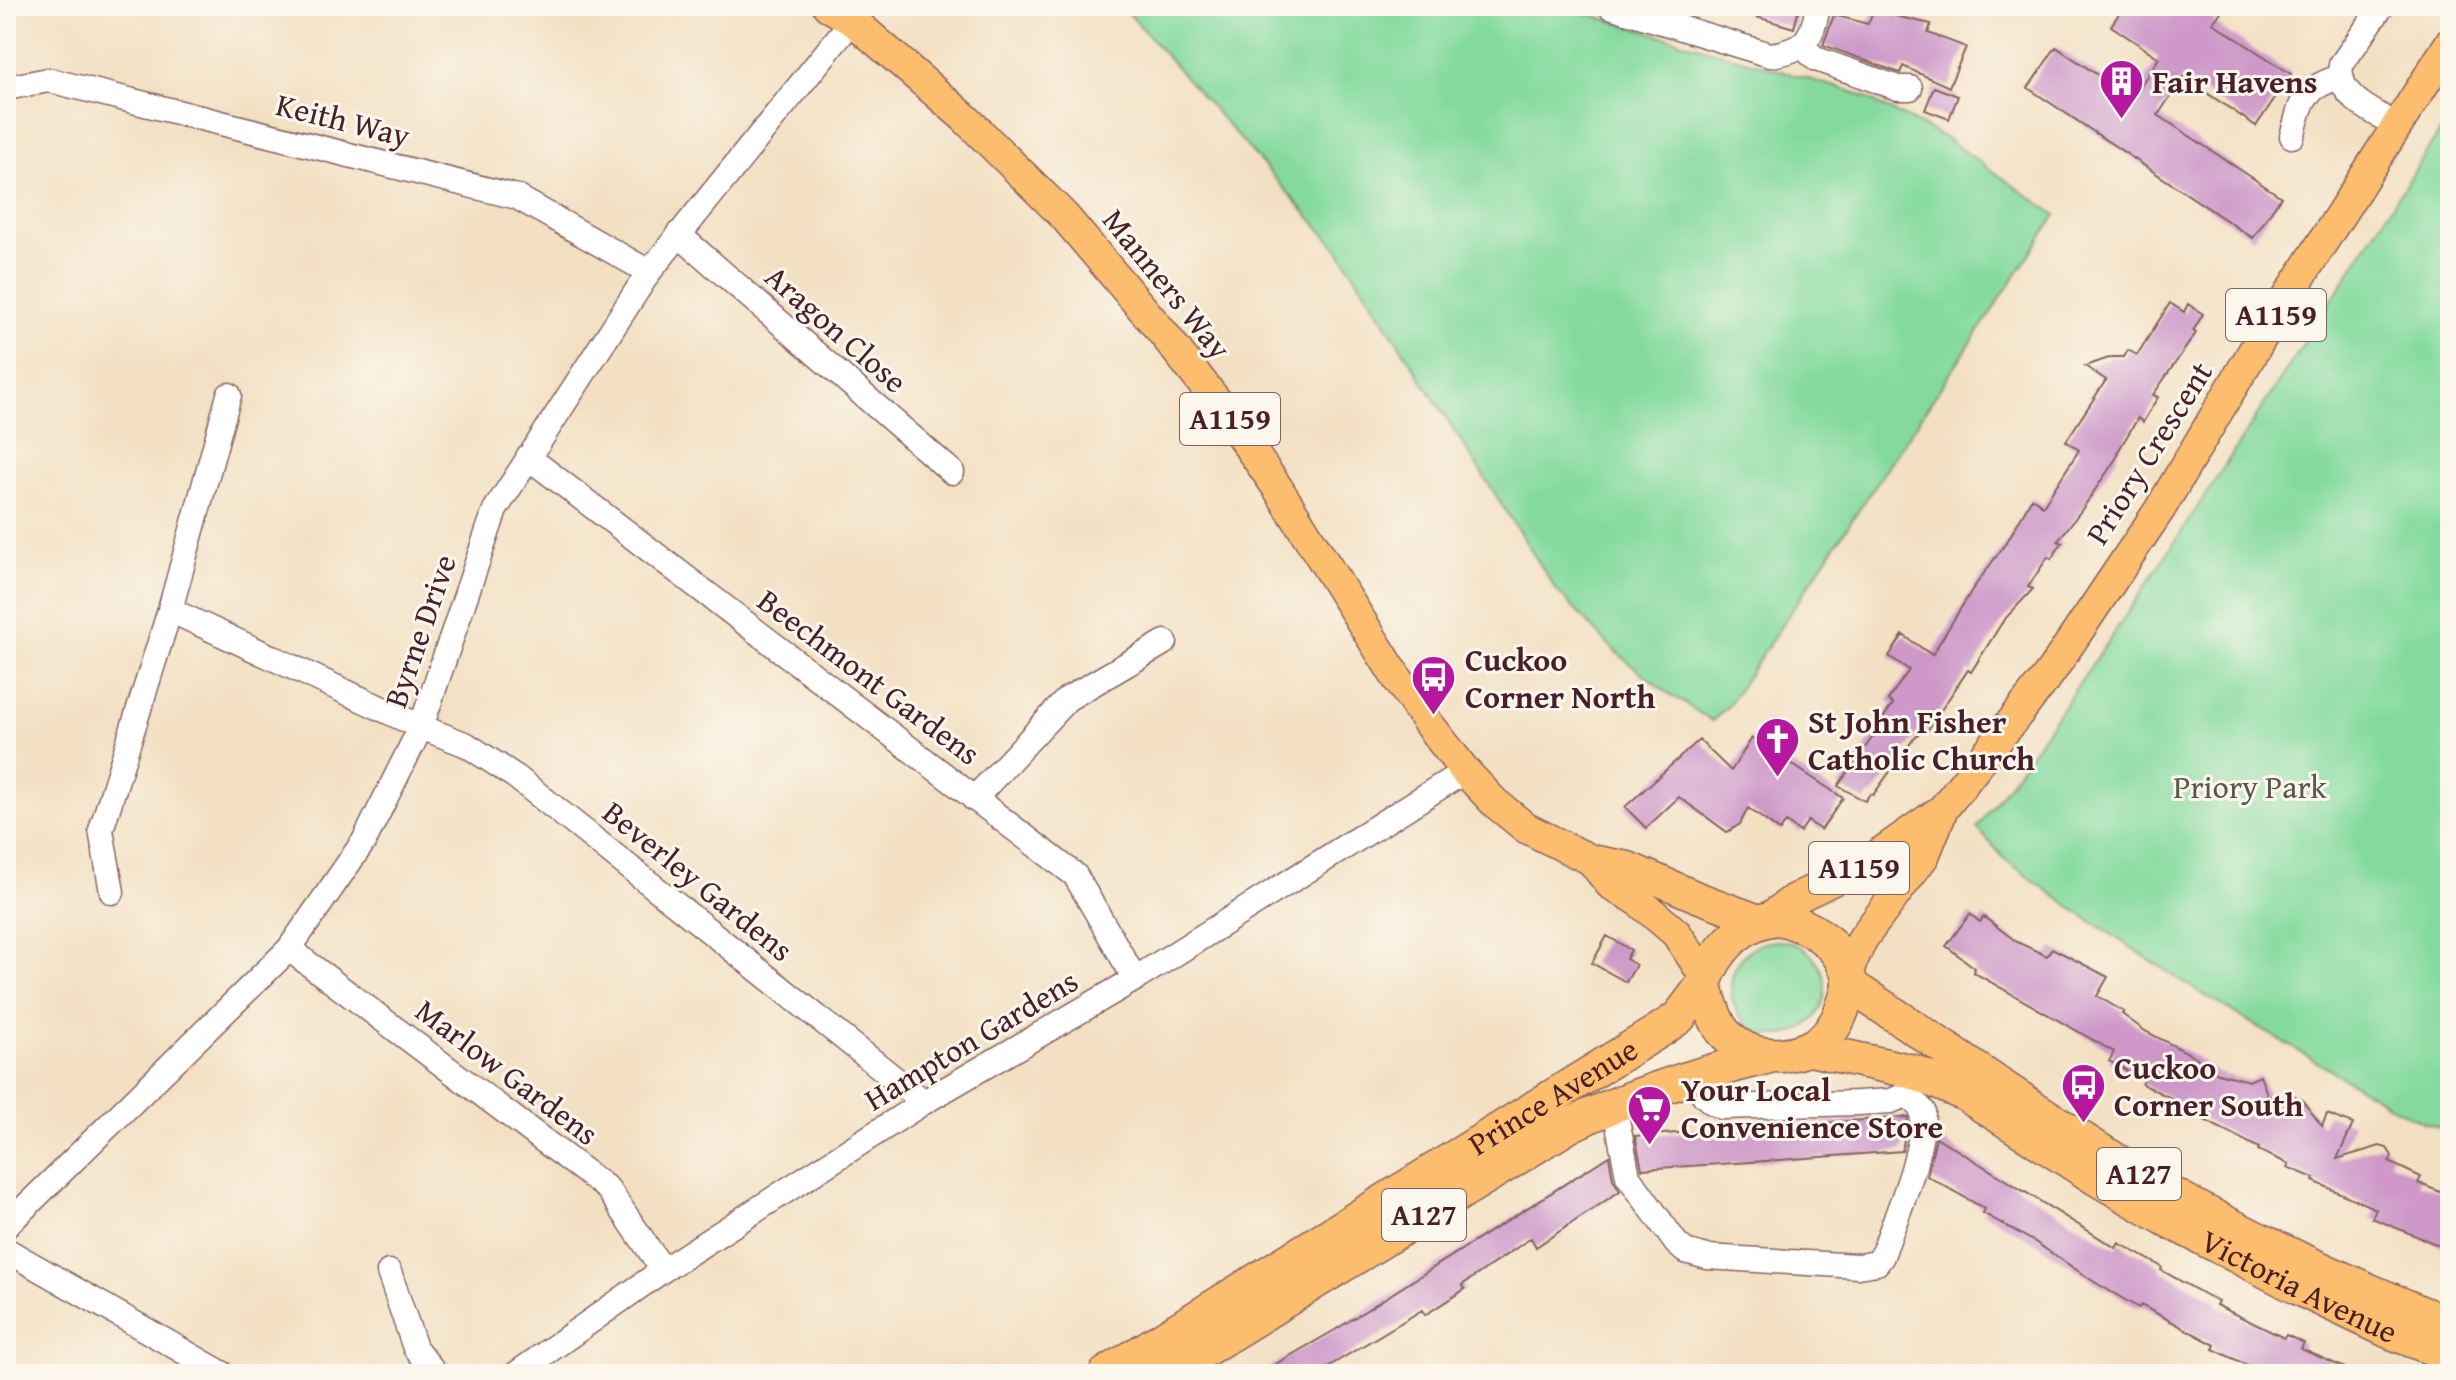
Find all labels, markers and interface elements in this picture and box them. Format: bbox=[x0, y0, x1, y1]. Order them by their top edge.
building icon: Fair Havens bbox=[2097, 58, 2145, 121]
place label: Fair Havens bbox=[2152, 58, 2317, 105]
street label: Keith Way bbox=[271, 80, 415, 159]
street label: Manners Way bbox=[1092, 198, 1243, 369]
street label: Aragon Close bbox=[755, 253, 918, 404]
road number: A1159 bbox=[2226, 289, 2326, 341]
street label: Priory Crescent bbox=[2073, 352, 2224, 553]
road number: A1159 bbox=[1180, 393, 1280, 445]
street label: Byrne Drive bbox=[371, 548, 468, 714]
street label: Beechmont Gardens bbox=[748, 577, 991, 776]
place label: Cuckoo Corner North bbox=[1465, 636, 1655, 720]
bus stop icon: Cuckoo Corner North bbox=[1410, 654, 1458, 717]
place label: St John Fisher Catholic Church bbox=[1808, 698, 2035, 782]
church icon: St John Fisher Catholic Church bbox=[1753, 716, 1801, 779]
park label: Priory Park bbox=[2173, 763, 2328, 810]
street label: Beverley Gardens bbox=[593, 789, 804, 972]
road number: A1159 bbox=[1809, 842, 1909, 894]
street label: Hampton Gardens bbox=[855, 957, 1087, 1122]
street label: Marlow Gardens bbox=[406, 987, 609, 1156]
street label: Prince Avenue bbox=[1459, 1026, 1647, 1167]
place label: Cuckoo Corner South bbox=[2114, 1044, 2304, 1128]
bus stop icon: Cuckoo Corner South bbox=[2059, 1062, 2107, 1125]
place label: Your Local Convenience Store bbox=[1681, 1066, 1943, 1150]
supermarket icon: Your Local Convenience Store bbox=[1626, 1084, 1674, 1147]
road number: A127 bbox=[2097, 1148, 2181, 1200]
road number: A127 bbox=[1382, 1189, 1466, 1241]
street label: Victoria Avenue bbox=[2193, 1217, 2405, 1355]

